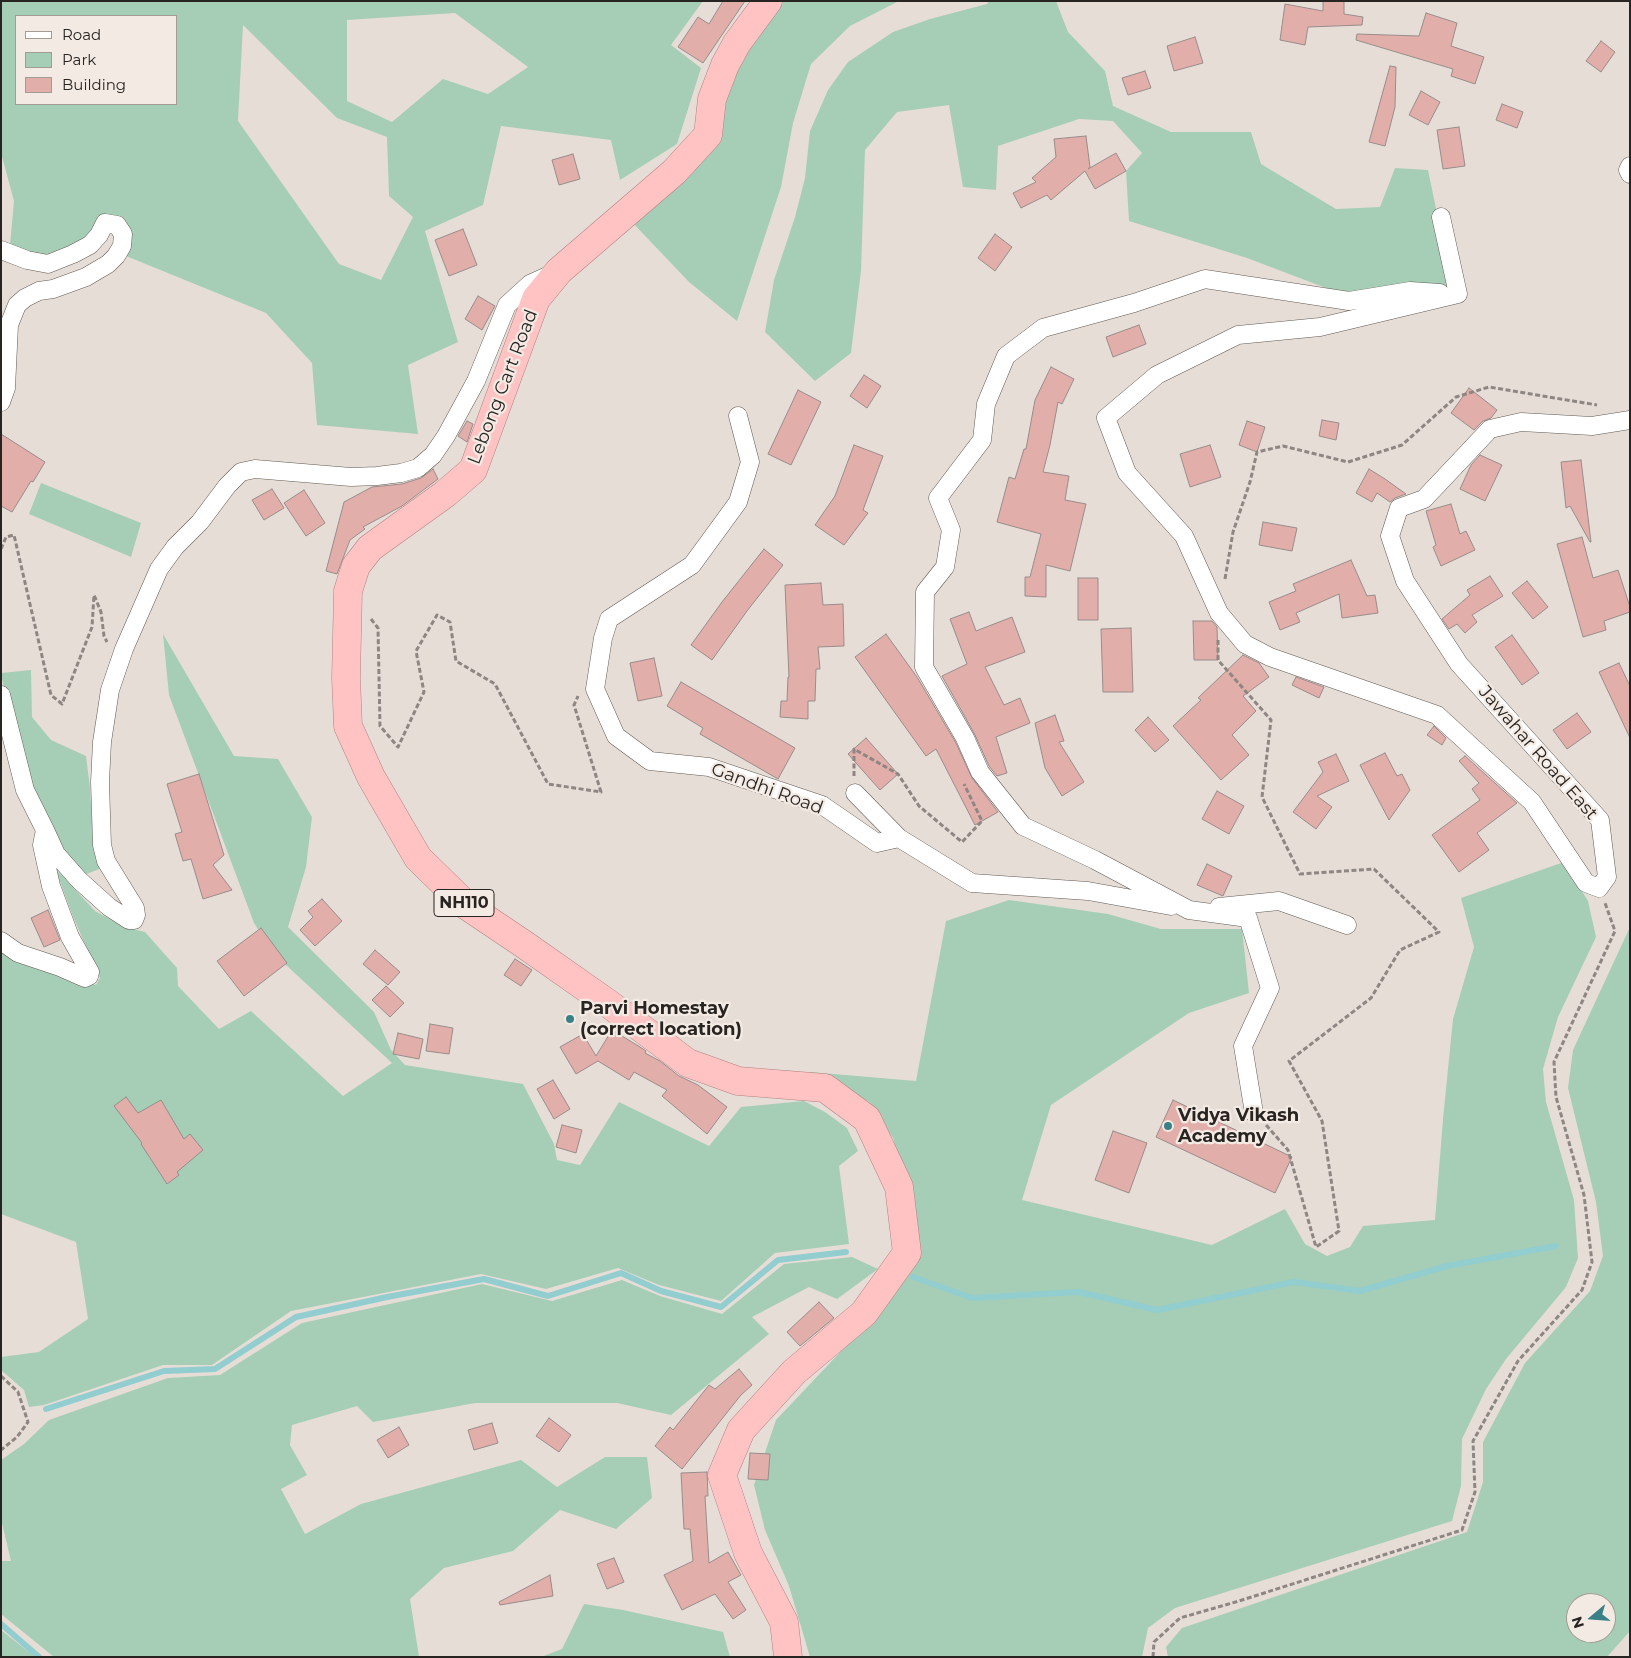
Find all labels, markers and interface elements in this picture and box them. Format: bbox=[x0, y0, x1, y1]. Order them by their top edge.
legend bbox=[15, 15, 178, 105]
text: Road bbox=[62, 25, 101, 44]
text: Park bbox=[62, 50, 96, 69]
text: Building bbox=[62, 75, 126, 94]
street label: Lebong Cart Road bbox=[464, 307, 542, 467]
street label: Jawahar Road East bbox=[1474, 682, 1602, 824]
street label: Gandhi Road bbox=[708, 759, 826, 819]
road number: NH110 bbox=[434, 890, 494, 916]
place label: Parvi Homestay (correct location) bbox=[580, 998, 742, 1040]
marker: Parvi Homestay (correct location) bbox=[564, 1013, 576, 1025]
place label: Vidya Vikash Academy bbox=[1178, 1105, 1299, 1148]
marker: Vidya Vikash Academy bbox=[1162, 1120, 1174, 1132]
north arrow bbox=[1566, 1593, 1616, 1643]
text: N bbox=[1567, 1614, 1588, 1630]

